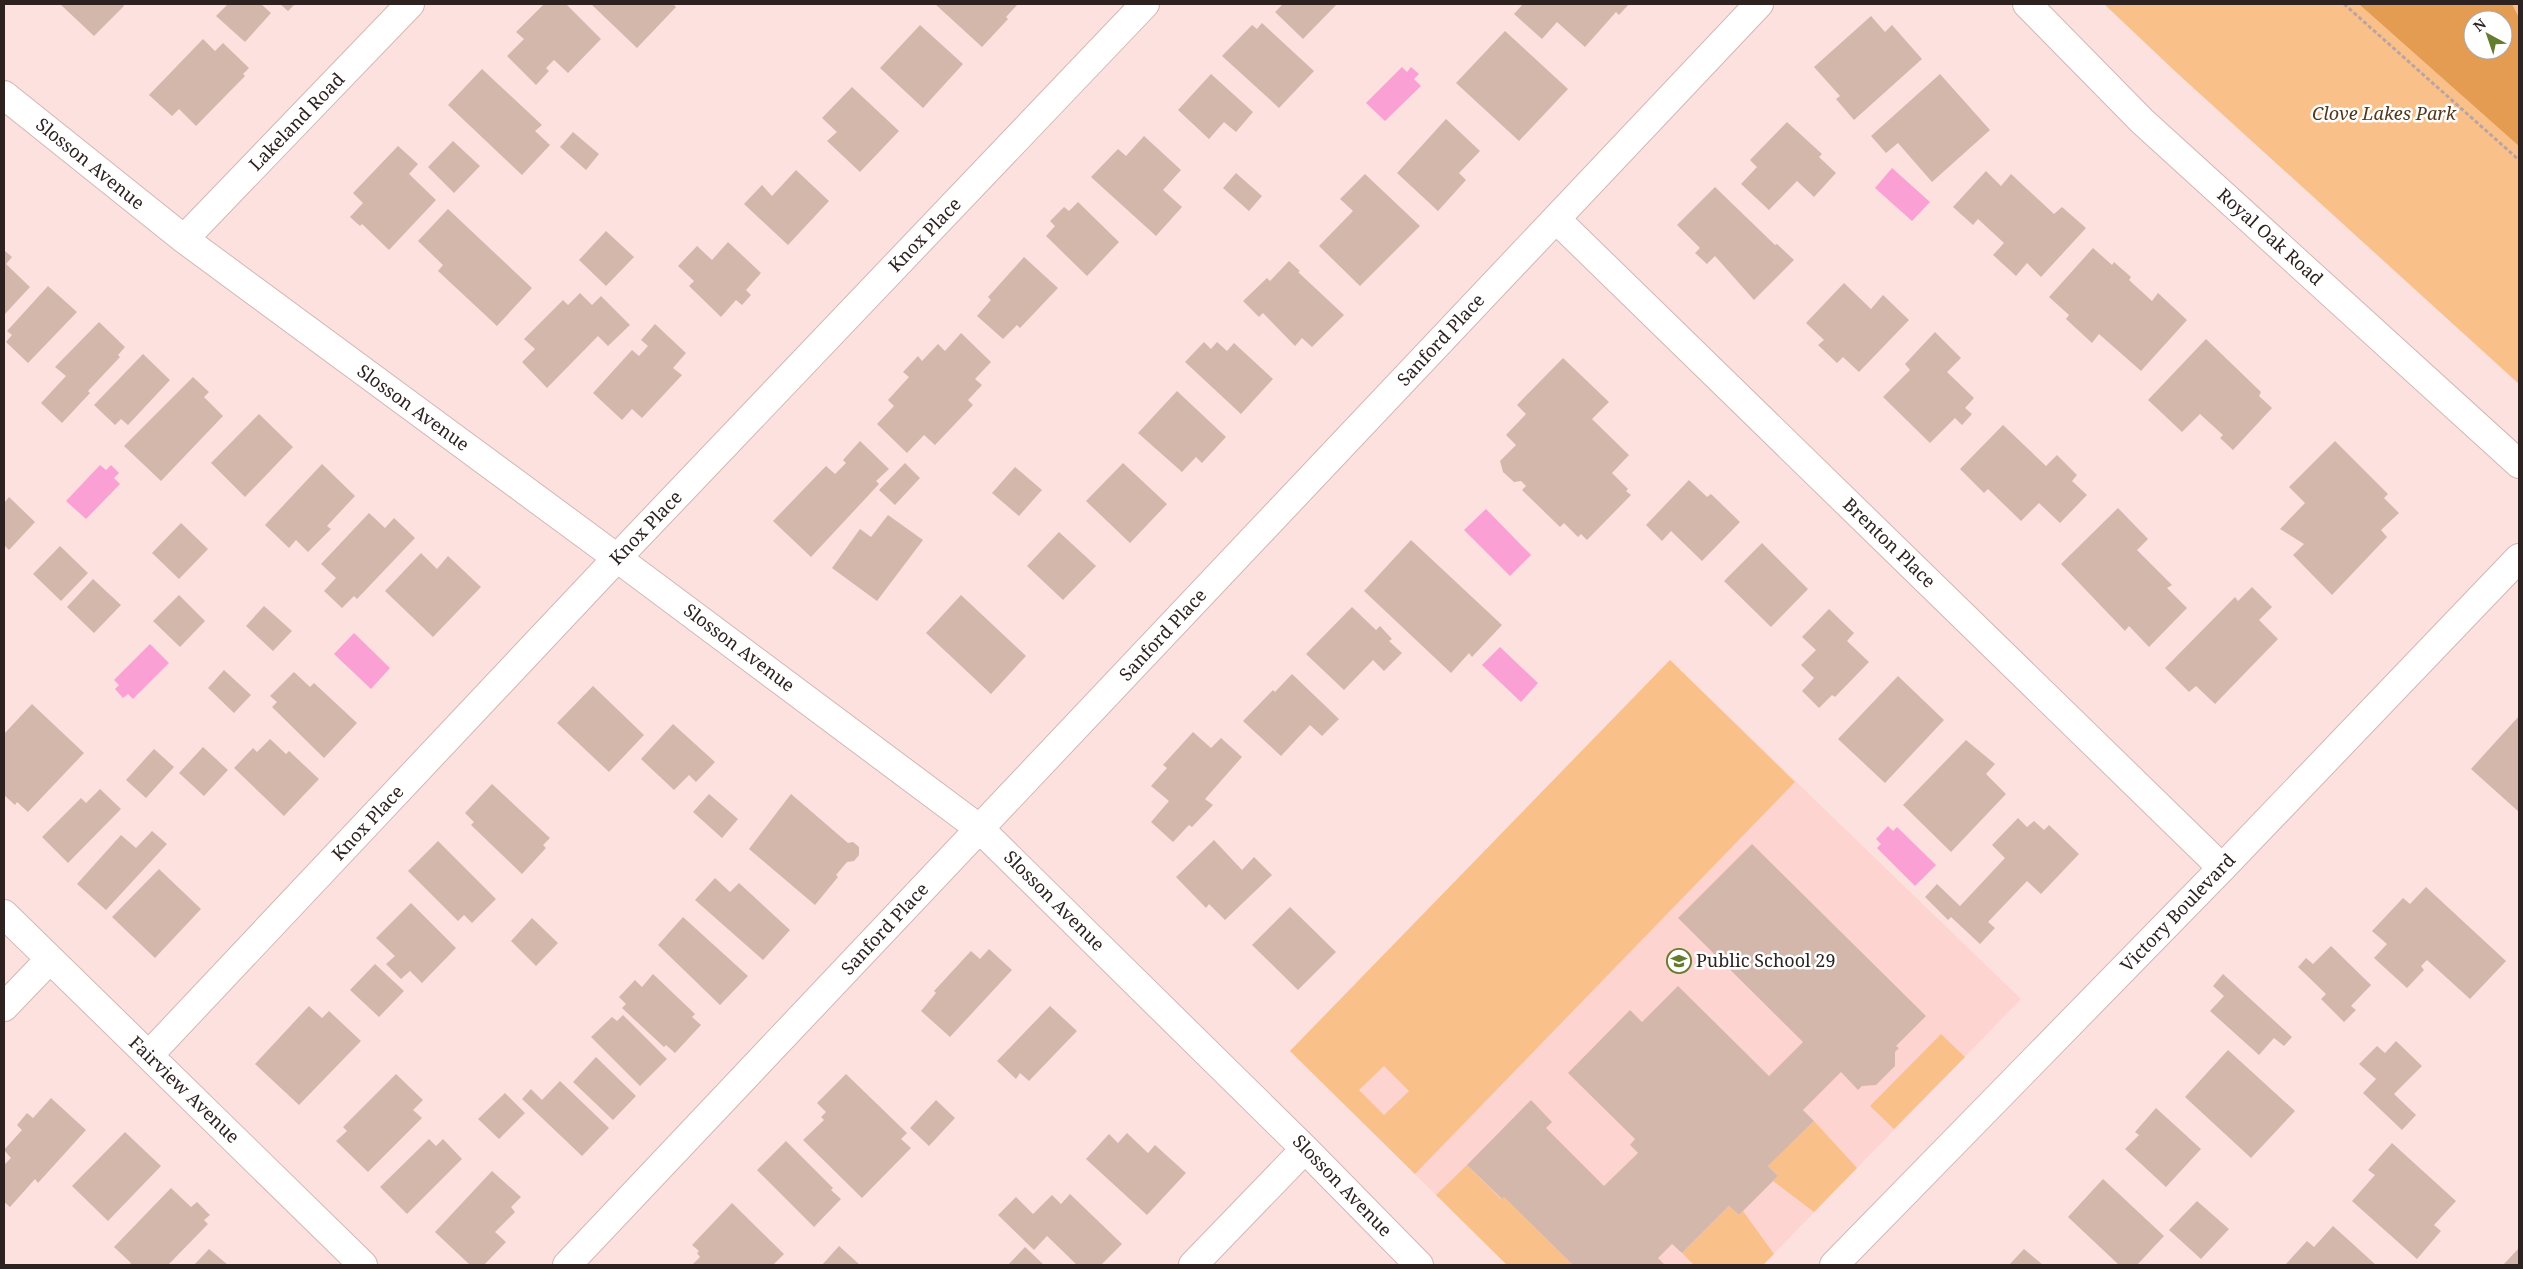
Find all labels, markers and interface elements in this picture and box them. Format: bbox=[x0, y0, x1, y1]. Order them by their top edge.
north arrow bbox=[2463, 10, 2513, 60]
text: N bbox=[2469, 14, 2490, 35]
street label: Lakeland Road bbox=[243, 67, 349, 176]
park label: Clove Lakes Park bbox=[2312, 101, 2457, 125]
street label: Slosson Avenue bbox=[31, 112, 150, 214]
street label: Royal Oak Road bbox=[2213, 182, 2329, 290]
street label: Knox Place bbox=[883, 192, 966, 277]
street label: Sanford Place bbox=[1391, 288, 1489, 391]
street label: Slosson Avenue bbox=[353, 358, 474, 456]
street label: Knox Place bbox=[604, 485, 687, 570]
street label: Brenton Place bbox=[1838, 492, 1941, 592]
street label: Sanford Place bbox=[1113, 583, 1211, 686]
street label: Slosson Avenue bbox=[679, 598, 800, 697]
street label: Knox Place bbox=[326, 779, 408, 865]
street label: Slosson Avenue bbox=[999, 845, 1110, 956]
street label: Victory Boulevard bbox=[2115, 848, 2240, 977]
street label: Sanford Place bbox=[835, 877, 933, 980]
school or university icon: Public School 29 bbox=[1666, 948, 1692, 974]
place label: Public School 29 bbox=[1696, 948, 1835, 972]
street label: Fairview Avenue bbox=[124, 1030, 245, 1148]
street label: Slosson Avenue bbox=[1288, 1129, 1398, 1241]

